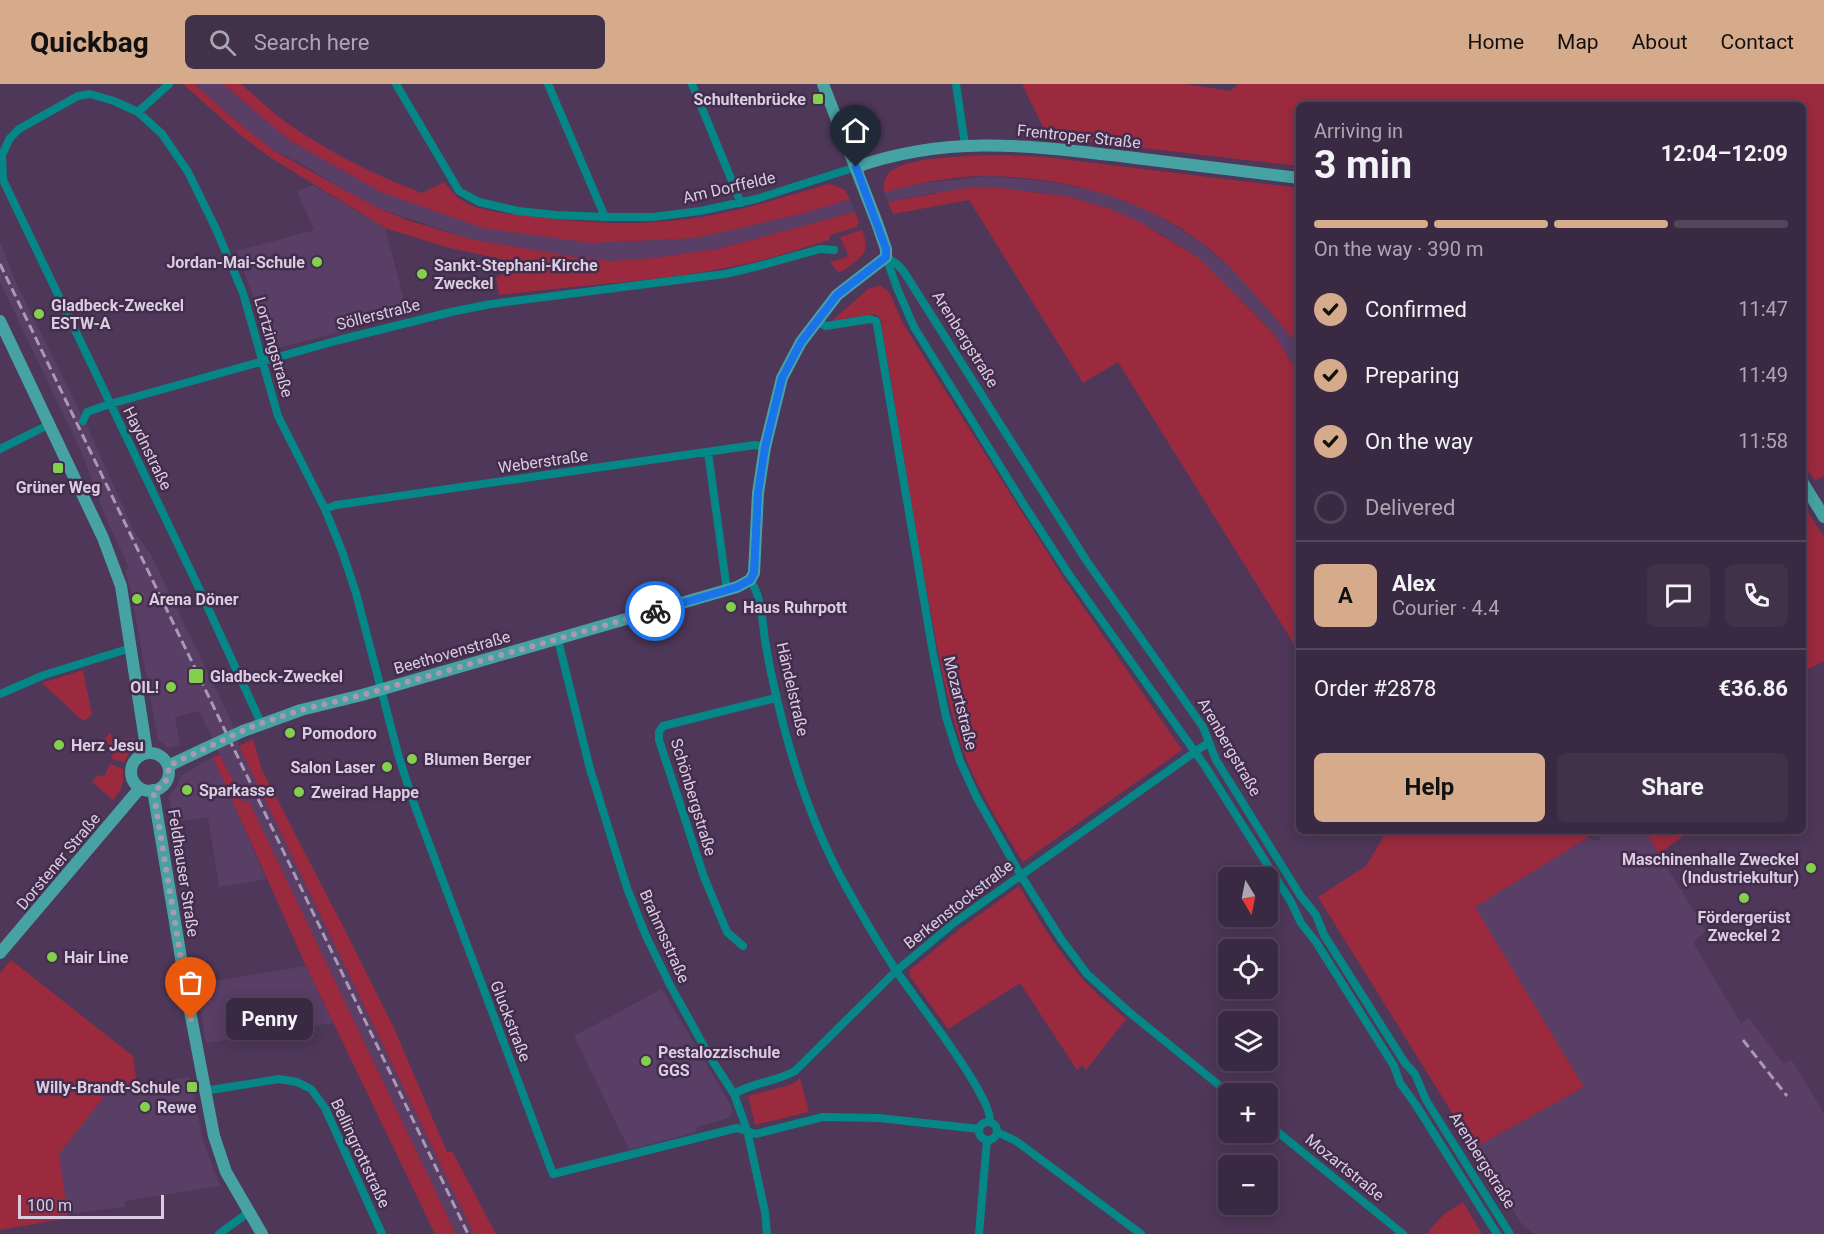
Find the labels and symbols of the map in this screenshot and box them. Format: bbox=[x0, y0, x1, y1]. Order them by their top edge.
place label: Schultenbrücke bbox=[693, 90, 806, 109]
marker: Schultenbrücke bbox=[811, 92, 825, 106]
pin bbox=[830, 105, 881, 167]
street label: Frentroper Straße bbox=[1016, 121, 1142, 152]
street label: Am Dorffelde bbox=[681, 168, 777, 207]
place label: Jordan-Mai-Schule bbox=[166, 253, 305, 272]
marker: Jordan-Mai-Schule bbox=[310, 255, 324, 269]
place label: Sankt-Stephani-Kirche Zweckel bbox=[434, 256, 598, 293]
marker: Sankt-Stephani-Kirche Zweckel bbox=[415, 267, 429, 281]
street label: Arenbergstraße bbox=[928, 288, 1003, 391]
street label: Lortzingstraße bbox=[250, 295, 297, 400]
street label: Söllerstraße bbox=[334, 295, 422, 334]
place label: Gladbeck-Zweckel ESTW-A bbox=[51, 296, 184, 333]
marker: Gladbeck-Zweckel ESTW-A bbox=[32, 307, 46, 321]
street label: Haydnstraße bbox=[119, 403, 176, 493]
street label: Weberstraße bbox=[497, 446, 589, 477]
marker: Grüner Weg bbox=[51, 461, 65, 475]
place label: Grüner Weg bbox=[16, 478, 100, 497]
courier bbox=[625, 581, 685, 641]
place label: Arena Döner bbox=[149, 590, 239, 609]
marker: Arena Döner bbox=[130, 592, 144, 606]
place label: Haus Ruhrpott bbox=[743, 598, 847, 617]
marker: Haus Ruhrpott bbox=[724, 600, 738, 614]
street label: Beethovenstraße bbox=[392, 627, 513, 678]
street label: Händelstraße bbox=[772, 640, 813, 738]
street label: Mozartstraße bbox=[940, 654, 981, 752]
marker: Gladbeck-Zweckel bbox=[187, 667, 205, 685]
place label: Gladbeck-Zweckel bbox=[210, 667, 343, 686]
place label: OIL! bbox=[130, 678, 159, 697]
marker: OIL! bbox=[164, 680, 178, 694]
street label: Arenbergstraße bbox=[1194, 695, 1265, 800]
place label: Pomodoro bbox=[302, 724, 377, 743]
marker: Pomodoro bbox=[283, 726, 297, 740]
place label: Herz Jesu bbox=[71, 736, 144, 755]
street label: Schönbergstraße bbox=[667, 736, 720, 858]
marker: Herz Jesu bbox=[52, 738, 66, 752]
place label: Blumen Berger bbox=[424, 750, 531, 769]
marker: Blumen Berger bbox=[405, 752, 419, 766]
place label: Salon Laser bbox=[290, 758, 375, 777]
marker: Salon Laser bbox=[380, 760, 394, 774]
place label: Sparkasse bbox=[199, 781, 275, 800]
marker: Sparkasse bbox=[180, 783, 194, 797]
place label: Zweirad Happe bbox=[311, 783, 419, 802]
marker: Zweirad Happe bbox=[292, 785, 306, 799]
street label: Feldhauser Straße bbox=[164, 808, 203, 938]
street label: Dorstener Straße bbox=[12, 809, 104, 913]
place label: Maschinenhalle Zweckel (Industriekultur) bbox=[1622, 850, 1799, 887]
street label: Berkenstockstraße bbox=[900, 856, 1017, 953]
marker: Maschinenhalle Zweckel (Industriekultur) bbox=[1804, 861, 1818, 875]
north arrow bbox=[1218, 867, 1278, 927]
street label: Brahmsstraße bbox=[635, 887, 694, 986]
marker: Fördergerüst Zweckel 2 bbox=[1737, 891, 1751, 905]
place label: Fördergerüst Zweckel 2 bbox=[1698, 908, 1791, 945]
place label: Hair Line bbox=[64, 948, 129, 967]
marker: Hair Line bbox=[45, 950, 59, 964]
pin bbox=[165, 957, 216, 1019]
street label: Gluckstraße bbox=[486, 978, 535, 1064]
callout: Penny bbox=[227, 998, 314, 1040]
place label: Pestalozzischule GGS bbox=[658, 1043, 780, 1080]
marker: Pestalozzischule GGS bbox=[639, 1054, 653, 1068]
place label: Willy-Brandt-Schule bbox=[36, 1078, 180, 1097]
marker: Willy-Brandt-Schule bbox=[185, 1080, 199, 1094]
street label: Bellingrottstraße bbox=[327, 1096, 394, 1211]
place label: Rewe bbox=[157, 1098, 197, 1117]
marker: Rewe bbox=[138, 1100, 152, 1114]
street label: Arenbergstraße bbox=[1445, 1109, 1520, 1212]
street label: Mozartstraße bbox=[1301, 1130, 1388, 1205]
scale bar bbox=[18, 1192, 164, 1220]

